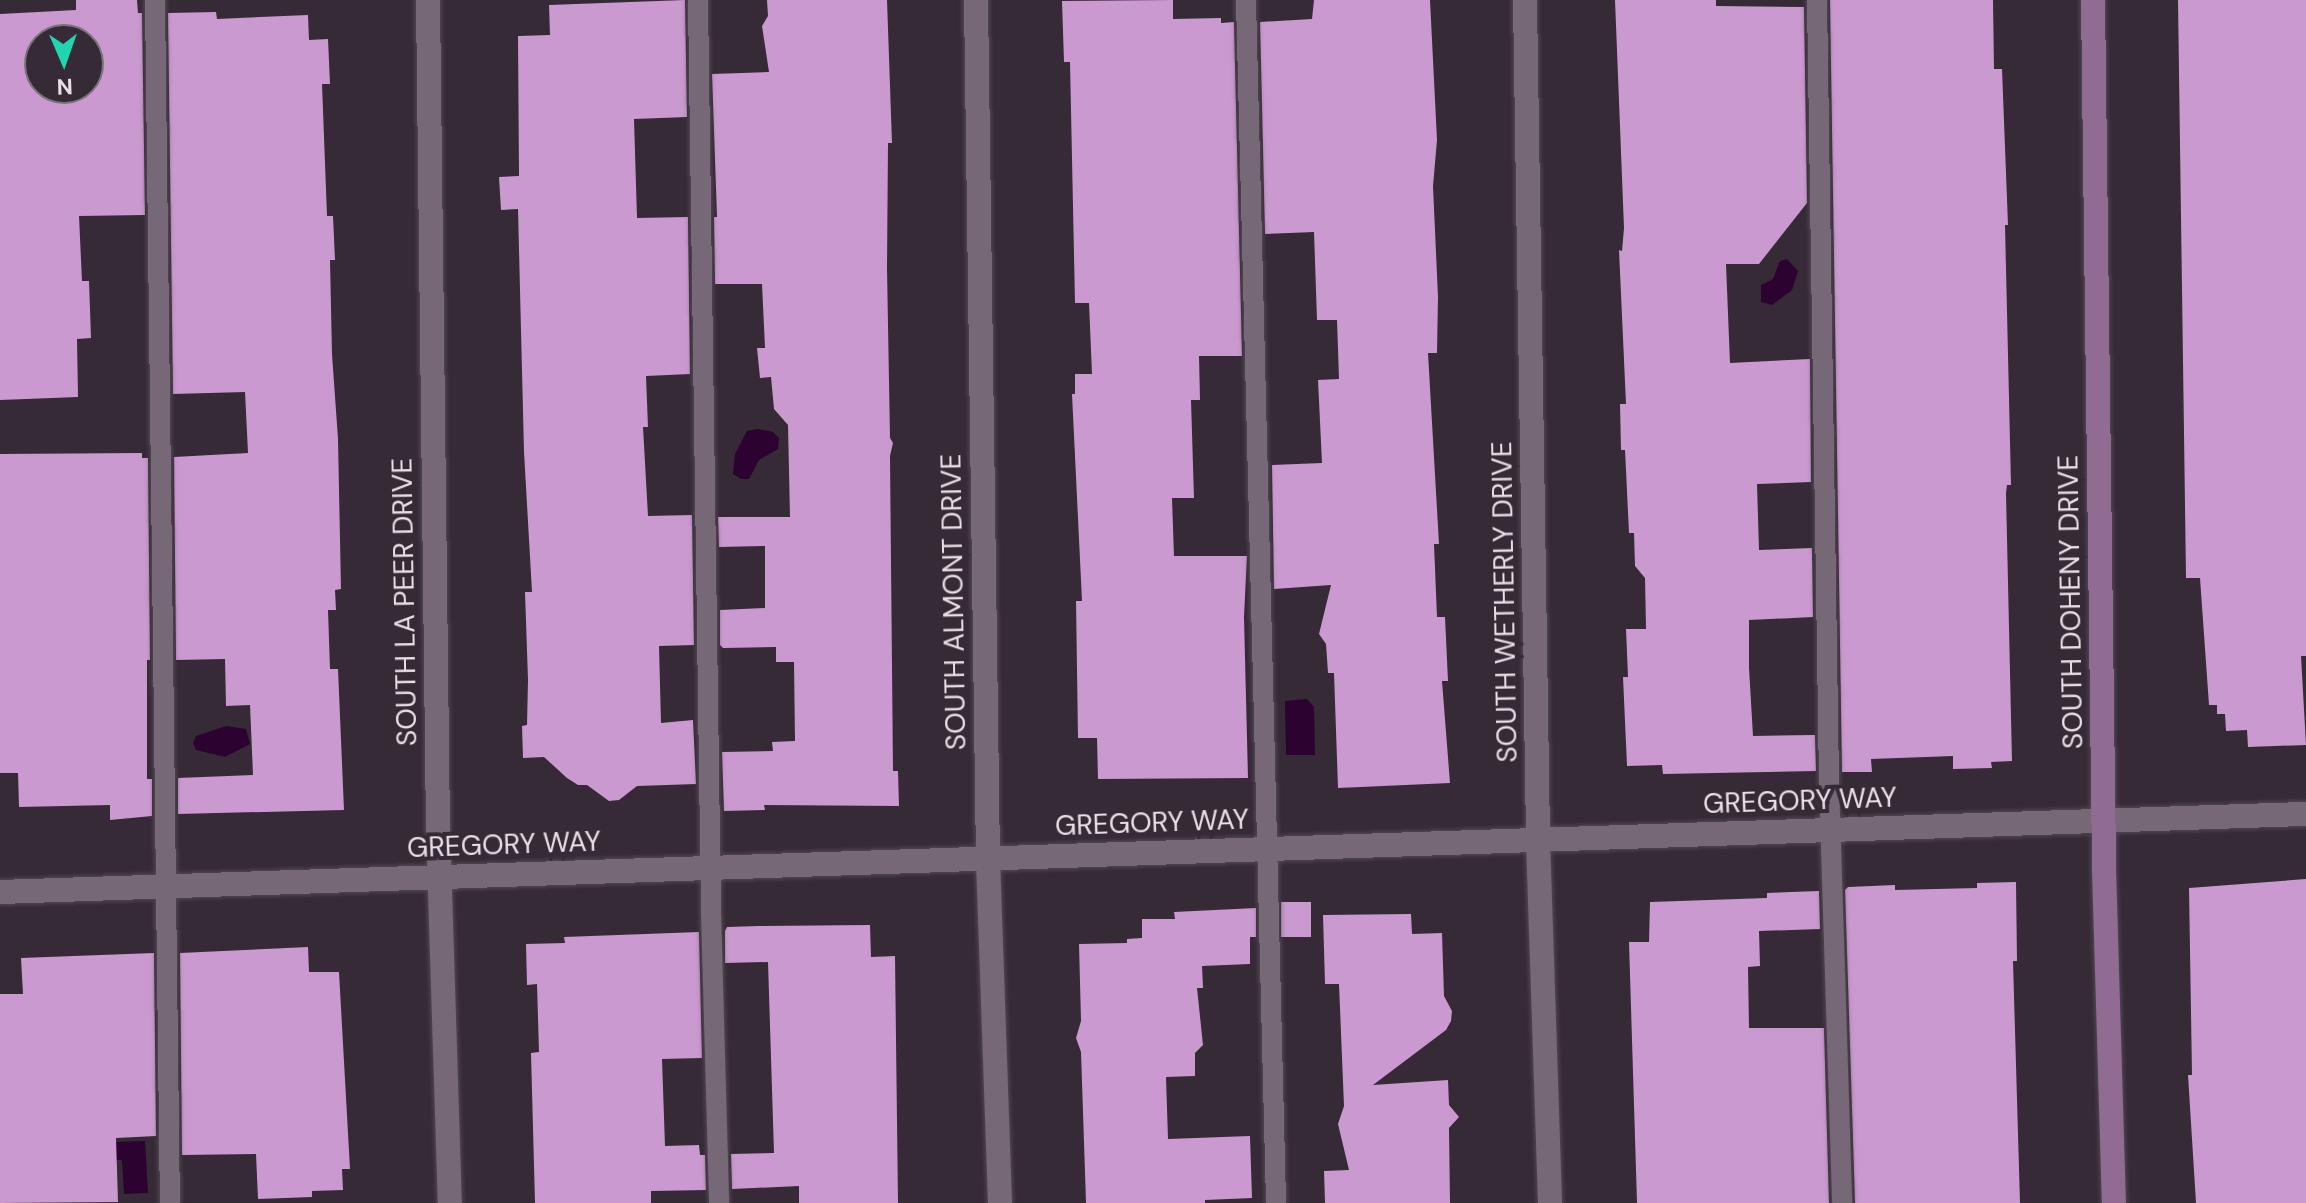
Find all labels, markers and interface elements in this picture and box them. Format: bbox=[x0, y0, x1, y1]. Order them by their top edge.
north arrow bbox=[24, 24, 104, 104]
text: N bbox=[56, 72, 73, 101]
street label: SOUTH WETHERLY DRIVE bbox=[1485, 441, 1525, 763]
street label: SOUTH ALMONT DRIVE bbox=[935, 453, 973, 751]
street label: SOUTH DOHENY DRIVE bbox=[2052, 455, 2090, 749]
street label: SOUTH LA PEER DRIVE bbox=[386, 458, 424, 746]
street label: GREGORY WAY bbox=[1702, 781, 1898, 821]
street label: GREGORY WAY bbox=[1054, 803, 1250, 843]
street label: GREGORY WAY bbox=[406, 825, 602, 865]

